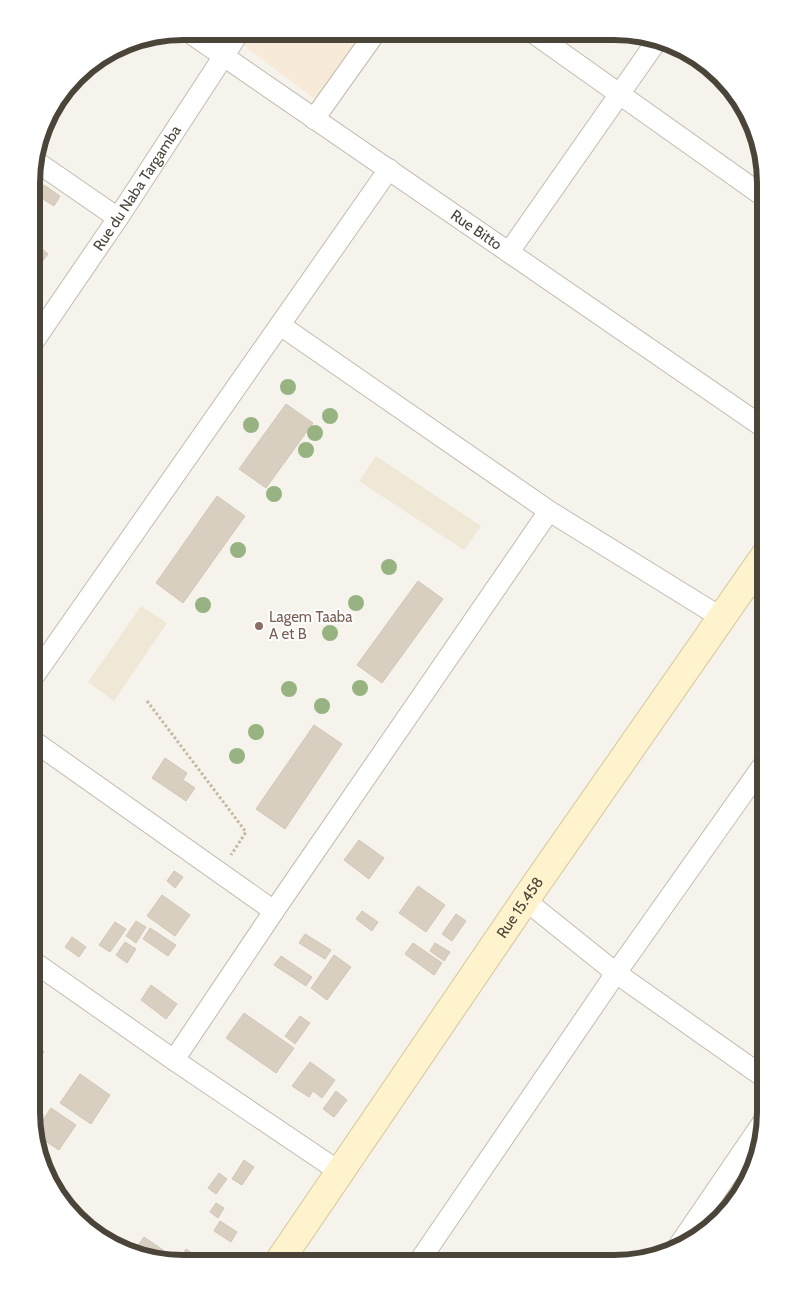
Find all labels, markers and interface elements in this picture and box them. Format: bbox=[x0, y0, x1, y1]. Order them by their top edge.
street label: Rue du Naba Targamba bbox=[89, 121, 185, 254]
street label: Rue Bitto bbox=[447, 206, 505, 254]
place label: Lagem Taaba A et B bbox=[269, 608, 353, 643]
marker: Lagem Taaba A et B bbox=[253, 620, 265, 632]
street label: Rue 15.458 bbox=[493, 874, 547, 941]

